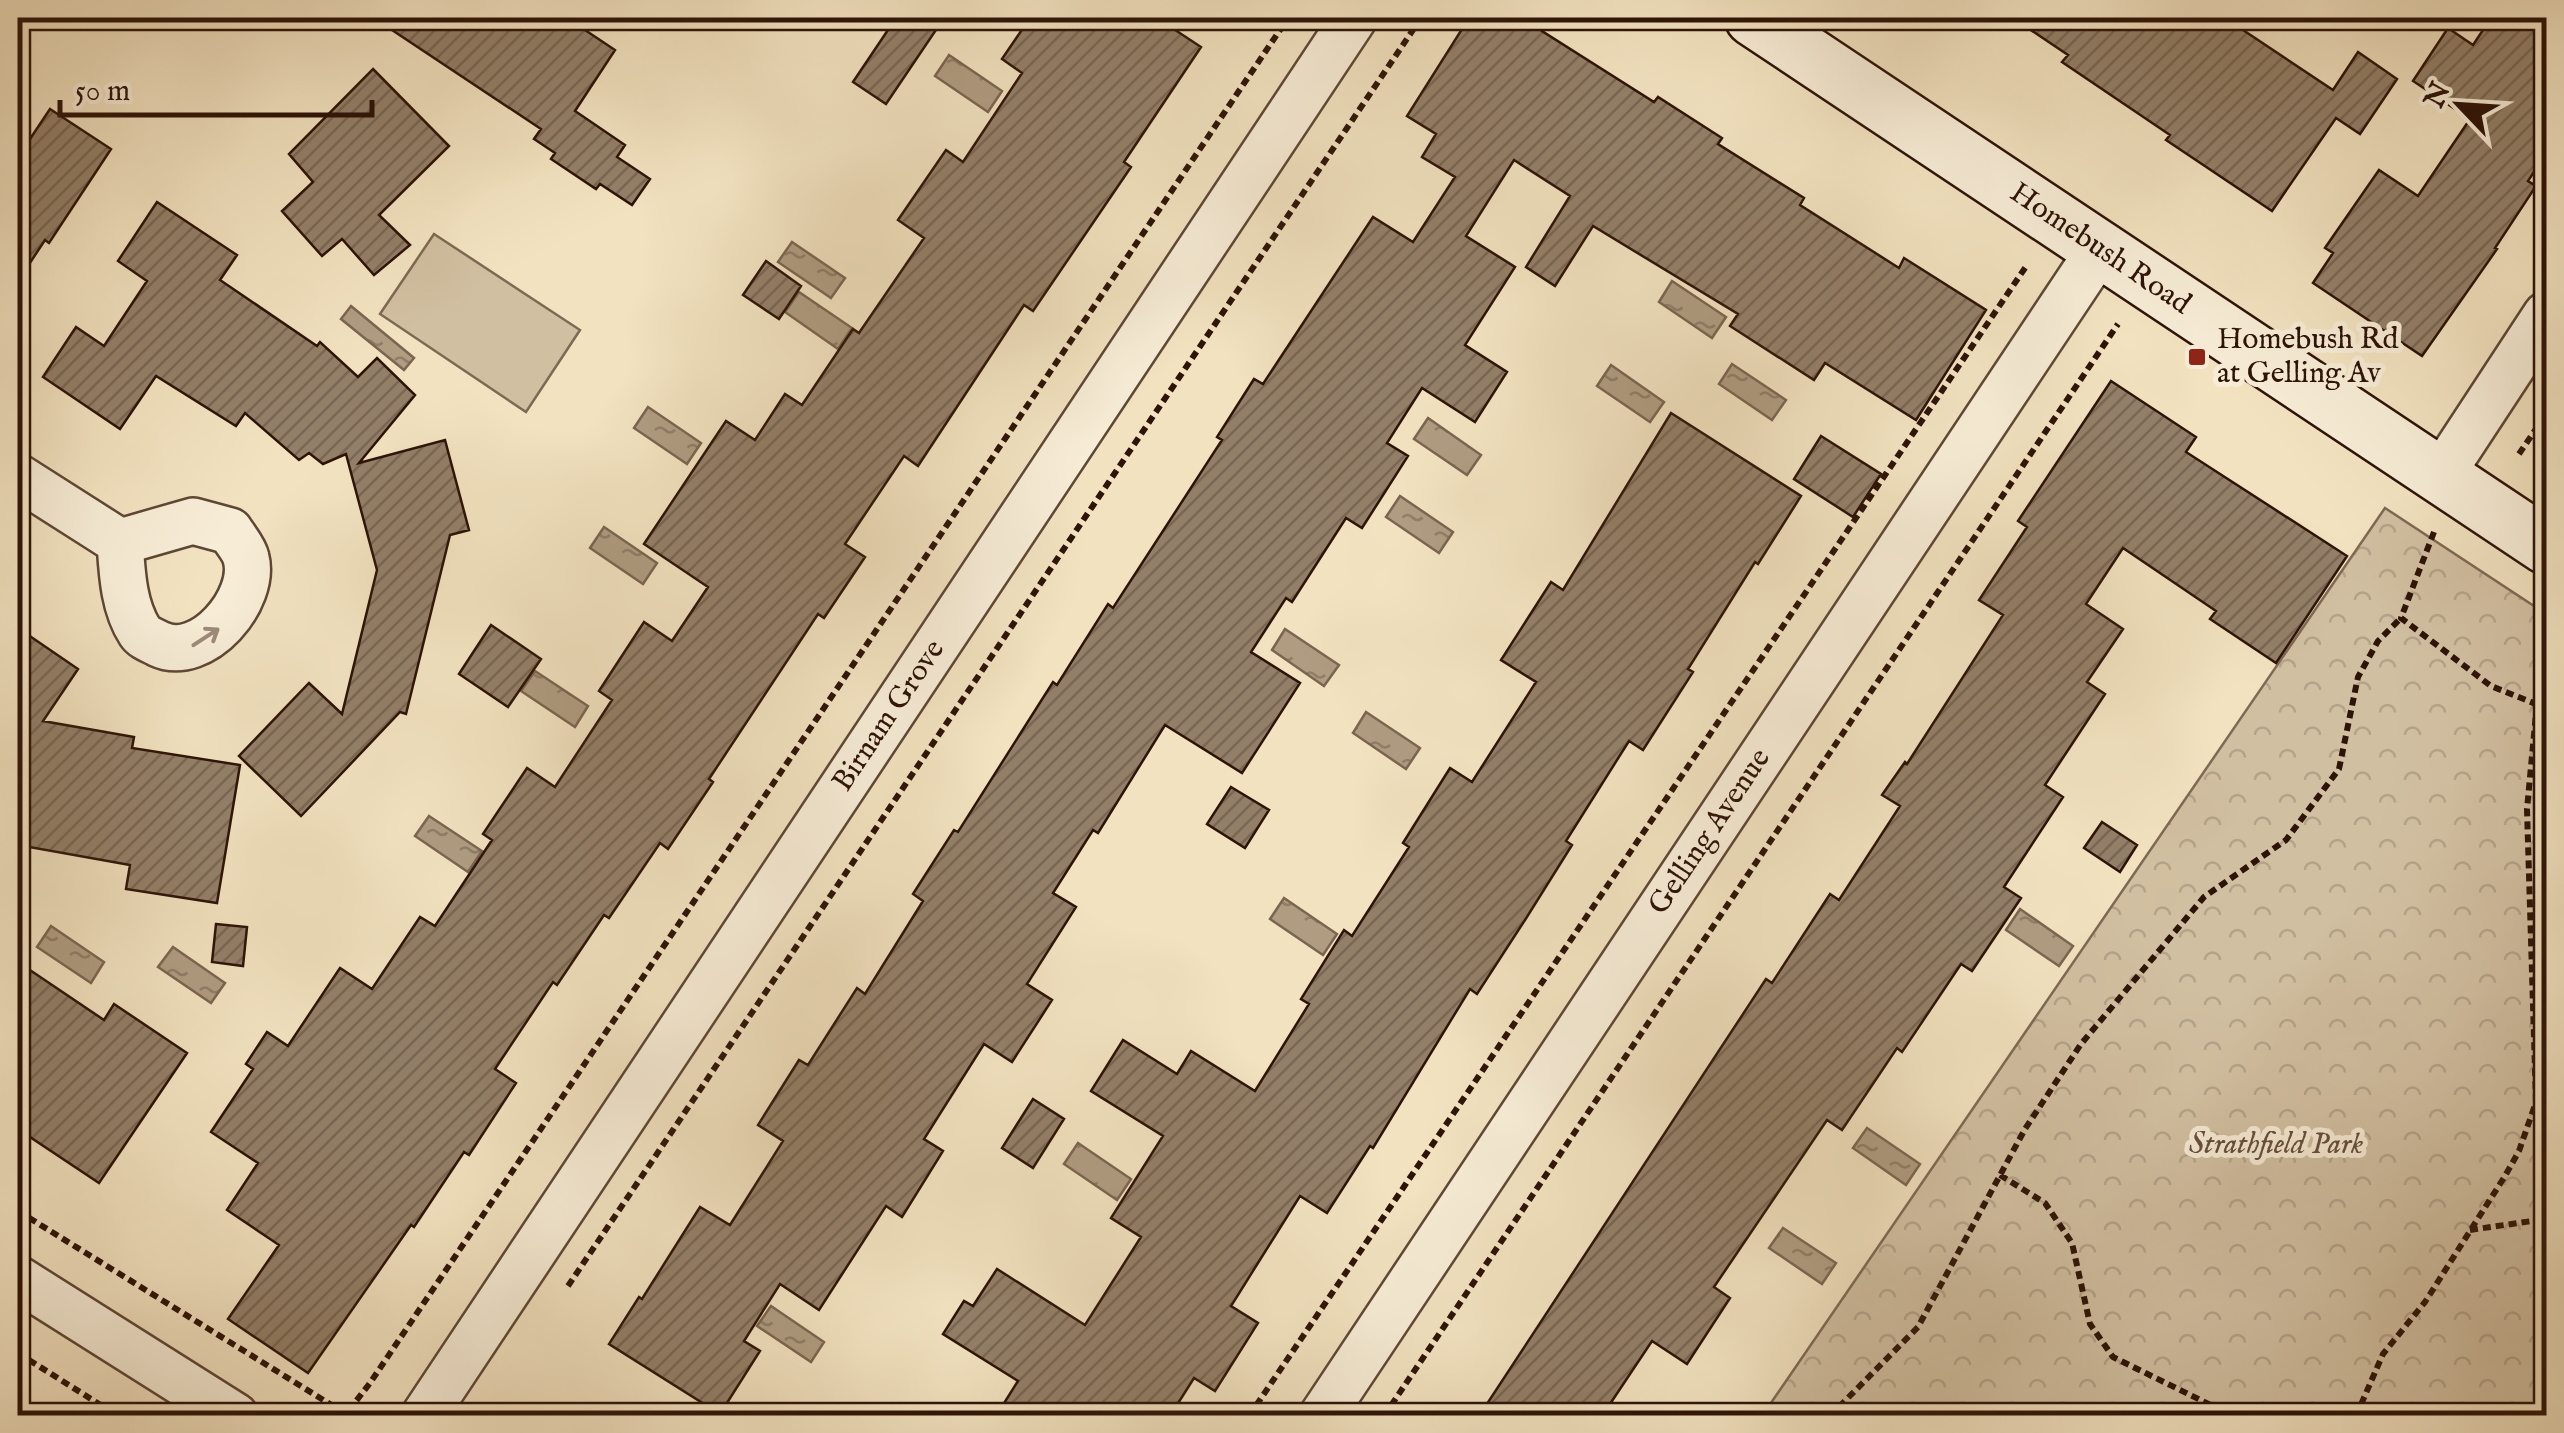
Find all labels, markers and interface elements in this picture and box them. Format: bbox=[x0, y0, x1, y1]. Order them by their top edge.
scale bar bbox=[60, 55, 372, 117]
north arrow bbox=[2409, 55, 2509, 155]
text: 50 m bbox=[75, 73, 130, 111]
text: N bbox=[2417, 77, 2460, 115]
street label: Homebush Road bbox=[2002, 174, 2199, 324]
place label: Homebush Rd at Gelling Av bbox=[2217, 321, 2399, 393]
marker: Homebush Rd at Gelling Av bbox=[2186, 346, 2208, 368]
one-way arrow bbox=[191, 626, 219, 647]
street label: Birnam Grove bbox=[824, 633, 954, 799]
street label: Gelling Avenue bbox=[1640, 742, 1780, 922]
park label: Strathfield Park bbox=[2189, 1126, 2363, 1164]

